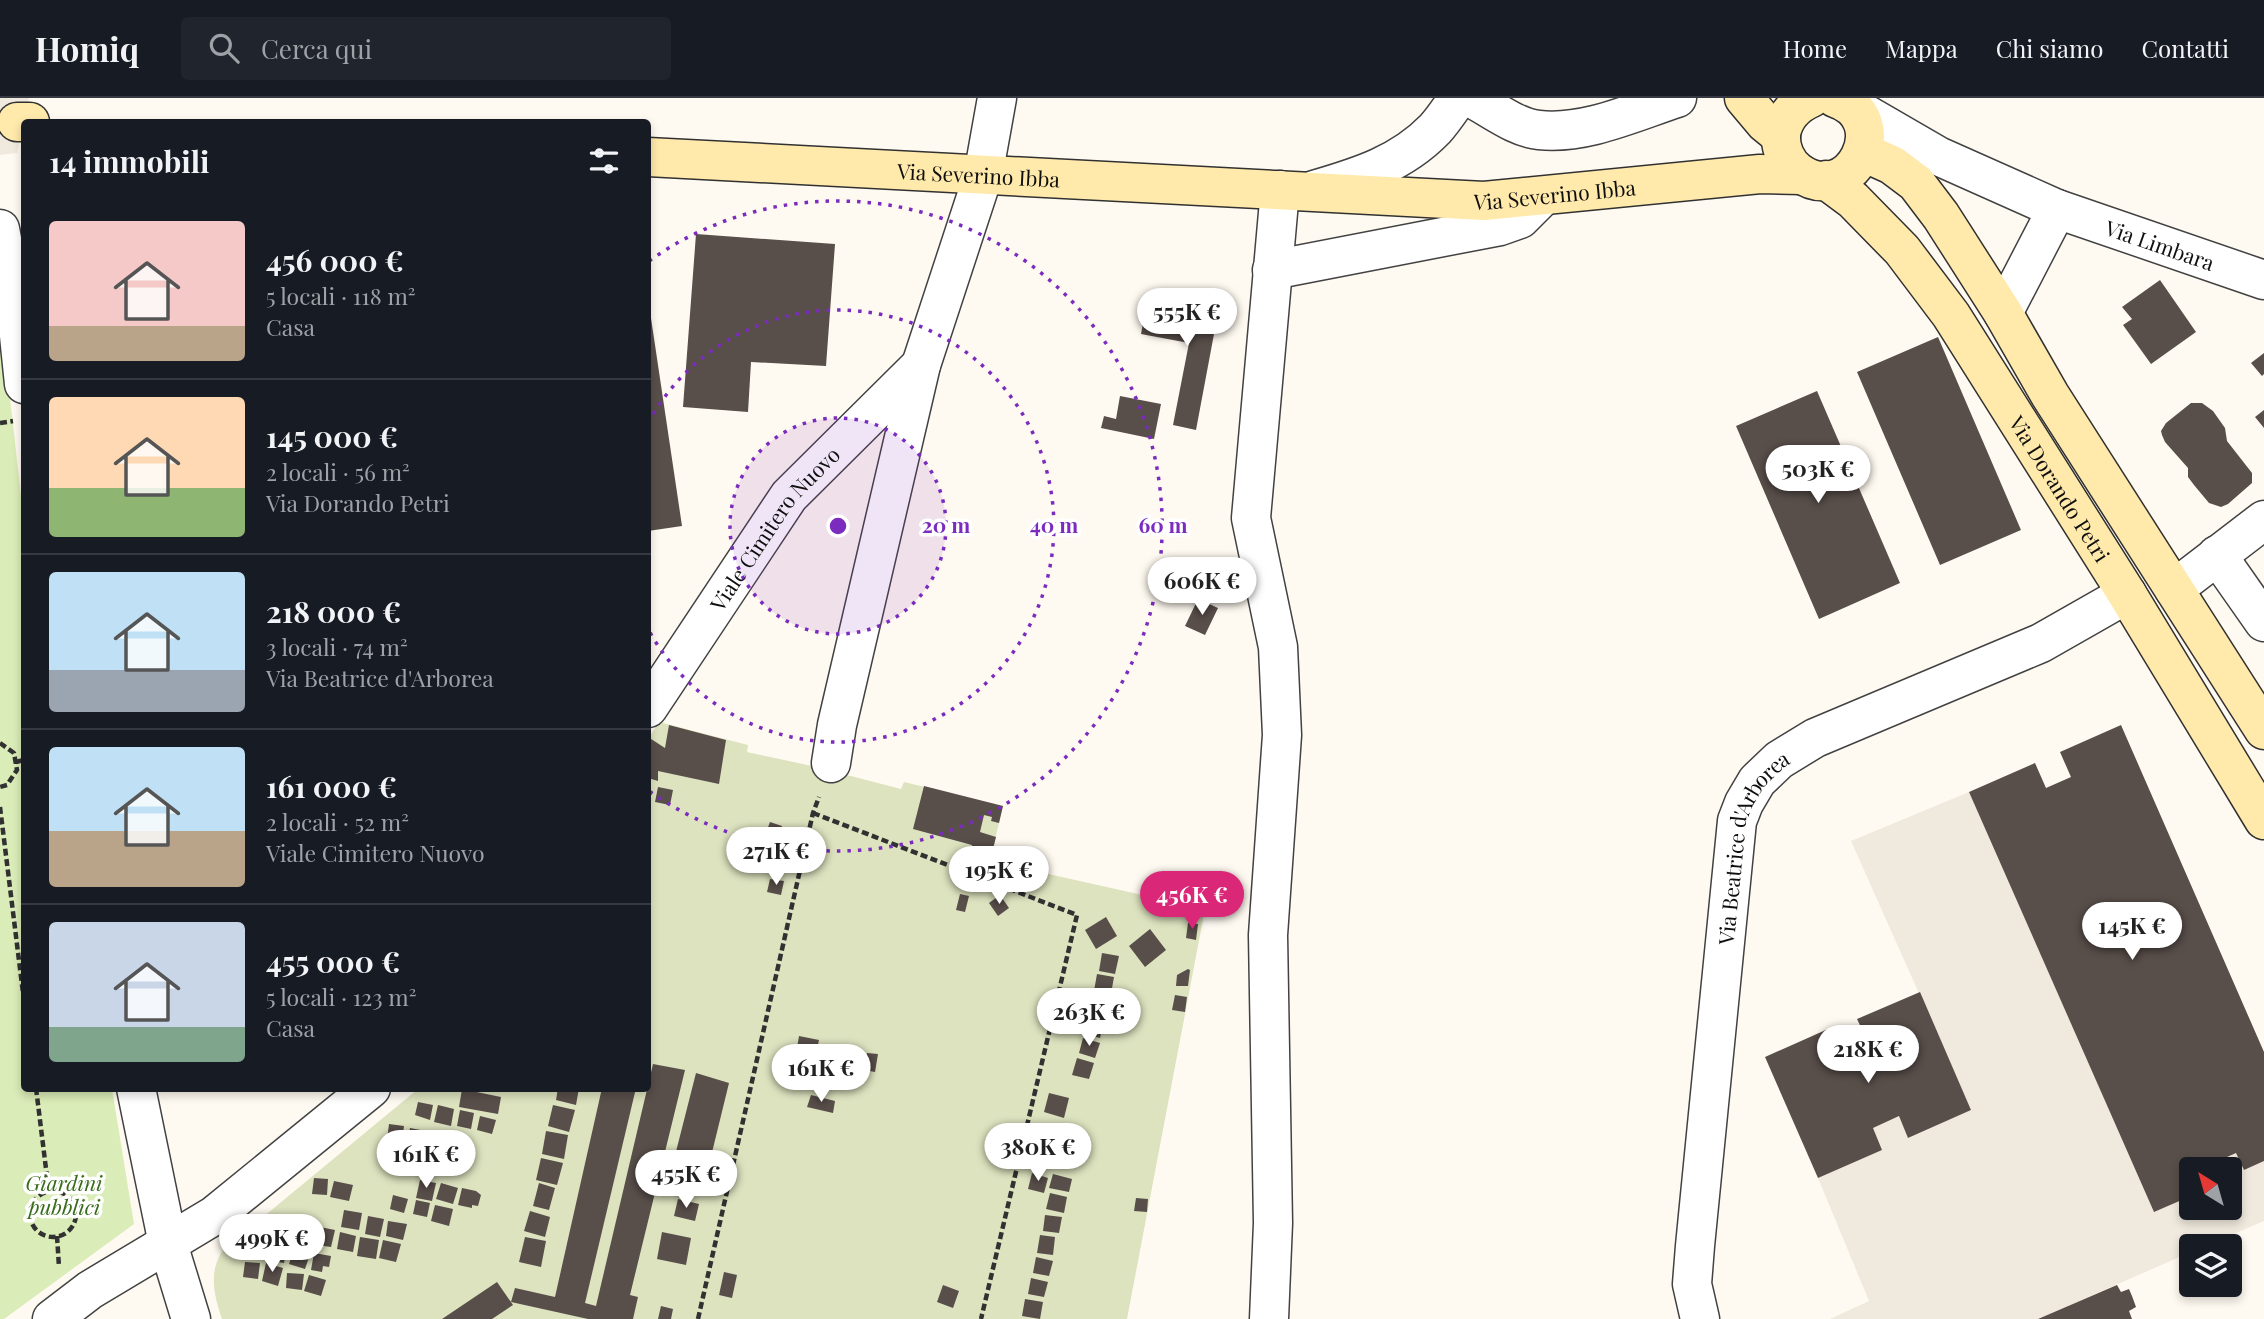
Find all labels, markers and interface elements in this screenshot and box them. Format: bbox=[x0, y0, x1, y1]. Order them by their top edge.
search box bbox=[181, 17, 671, 80]
text: Homiq bbox=[35, 26, 139, 70]
icon: search bbox=[205, 29, 243, 67]
text: Cerca qui bbox=[261, 31, 372, 66]
text: Home bbox=[1783, 32, 1847, 64]
text: Mappa bbox=[1885, 32, 1958, 64]
text: Chi siamo bbox=[1996, 32, 2103, 64]
text: Contatti bbox=[2141, 32, 2229, 64]
text: 14 immobili bbox=[49, 141, 210, 181]
icon: filters bbox=[585, 142, 623, 180]
street label: Via Severino Ibba bbox=[895, 156, 1061, 193]
street label: Via Severino Ibba bbox=[1472, 172, 1637, 215]
street label: Via Limbara bbox=[2101, 212, 2219, 276]
text: 456 000 € bbox=[266, 240, 404, 280]
icon: home bbox=[105, 249, 189, 333]
text: 5 locali · 118 m² bbox=[266, 280, 416, 311]
pin: 555K € bbox=[1130, 288, 1244, 348]
text: 555K € bbox=[1153, 295, 1221, 326]
text: Casa bbox=[266, 311, 315, 342]
street label: Via Dorando Petri bbox=[2003, 409, 2117, 567]
text: 145 000 € bbox=[266, 416, 398, 456]
icon: home bbox=[105, 425, 189, 509]
street label: Viale Cimitero Nuovo bbox=[702, 440, 845, 617]
pin: 503K € bbox=[1761, 446, 1875, 505]
text: 503K € bbox=[1782, 452, 1854, 483]
text: 2 locali · 56 m² bbox=[266, 456, 410, 487]
text: Via Dorando Petri bbox=[266, 487, 450, 518]
text: 20 m bbox=[922, 510, 970, 538]
text: 40 m bbox=[1030, 510, 1078, 538]
text: 60 m bbox=[1138, 510, 1188, 538]
centre of rings bbox=[826, 514, 850, 538]
pin: 606K € bbox=[1145, 558, 1259, 617]
text: 606K € bbox=[1164, 564, 1240, 595]
text: 218 000 € bbox=[266, 591, 401, 631]
icon: home bbox=[105, 600, 189, 684]
text: 3 locali · 74 m² bbox=[266, 631, 408, 662]
text: Via Beatrice d'Arborea bbox=[266, 662, 494, 693]
street label: Via Beatrice d'Arborea bbox=[1711, 743, 1794, 947]
text: 161 000 € bbox=[266, 766, 397, 806]
icon: home bbox=[105, 775, 189, 859]
text: 2 locali · 52 m² bbox=[266, 806, 409, 837]
pin: 271K € bbox=[719, 828, 833, 887]
text: 271K € bbox=[742, 834, 810, 865]
text: Viale Cimitero Nuovo bbox=[266, 837, 485, 868]
pin: 195K € bbox=[942, 846, 1056, 906]
text: 195K € bbox=[965, 853, 1033, 884]
pin: 456K € bbox=[1135, 872, 1249, 931]
text: 456K € bbox=[1156, 878, 1228, 909]
pin: 145K € bbox=[2075, 902, 2189, 962]
text: 145K € bbox=[2098, 909, 2166, 940]
text: 455 000 € bbox=[266, 941, 400, 981]
icon: home bbox=[105, 950, 189, 1034]
text: 5 locali · 123 m² bbox=[266, 981, 417, 1012]
pin: 263K € bbox=[1032, 988, 1146, 1048]
text: 263K € bbox=[1053, 995, 1125, 1026]
text: Casa bbox=[266, 1012, 315, 1043]
pin: 218K € bbox=[1811, 1026, 1925, 1085]
text: 218K € bbox=[1833, 1032, 1903, 1063]
pin: 161K € bbox=[764, 1044, 878, 1104]
text: 161K € bbox=[788, 1051, 854, 1082]
pin: 380K € bbox=[981, 1124, 1095, 1183]
pin: 161K € bbox=[369, 1130, 483, 1190]
text: 380K € bbox=[1000, 1130, 1076, 1161]
text: 161K € bbox=[393, 1137, 459, 1168]
pin: 455K € bbox=[629, 1150, 743, 1210]
text: 455K € bbox=[651, 1157, 721, 1188]
north arrow bbox=[2179, 1157, 2242, 1220]
map controls bbox=[2179, 1157, 2242, 1297]
park label: Giardini pubblici bbox=[26, 1168, 103, 1220]
pin: 499K € bbox=[215, 1214, 329, 1274]
text: 499K € bbox=[235, 1221, 309, 1252]
button: layers bbox=[2179, 1234, 2242, 1297]

